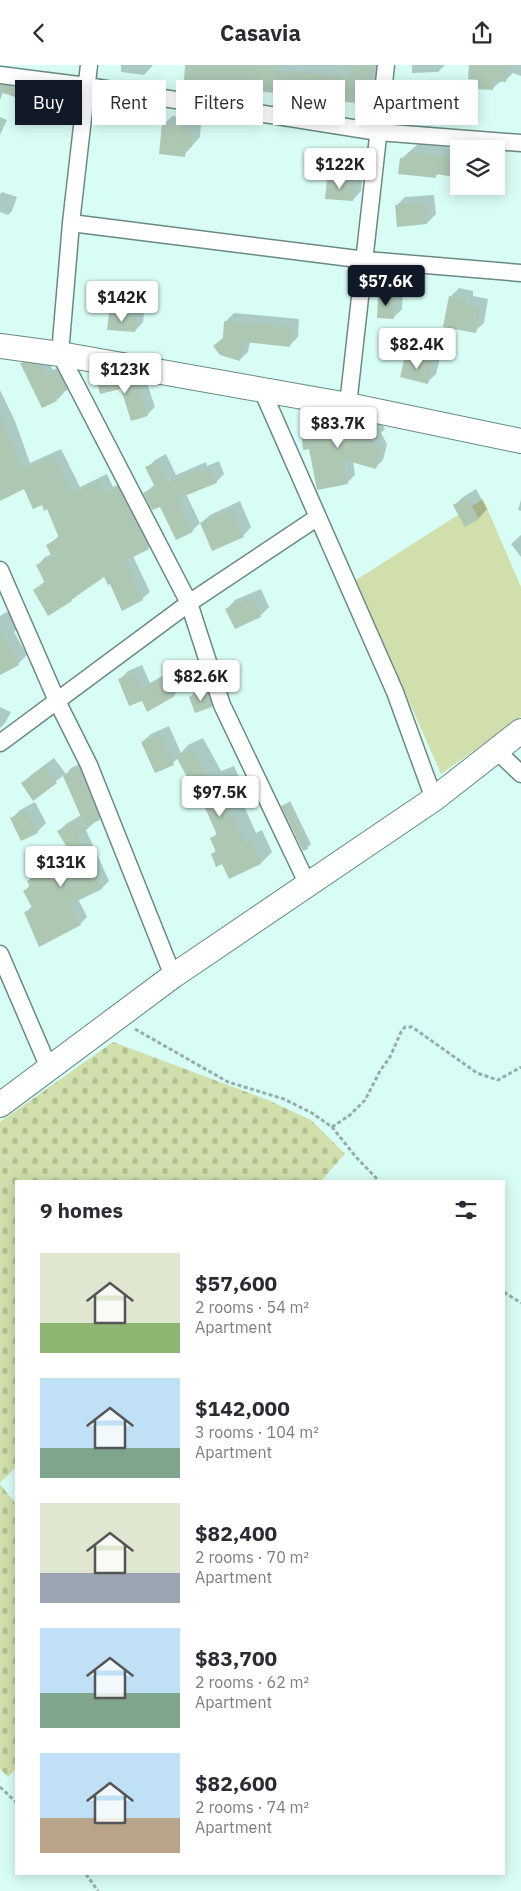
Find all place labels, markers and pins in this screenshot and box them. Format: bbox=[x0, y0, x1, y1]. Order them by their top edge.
pin: $122K bbox=[305, 147, 375, 190]
pin: $57.6K bbox=[345, 265, 427, 307]
pin: $142K bbox=[87, 281, 157, 323]
pin: $82.4K bbox=[376, 327, 458, 370]
pin: $123K bbox=[90, 353, 160, 395]
pin: $83.7K bbox=[297, 407, 379, 449]
pin: $82.6K bbox=[160, 659, 242, 702]
pin: $97.5K bbox=[179, 775, 261, 818]
pin: $131K bbox=[26, 845, 96, 888]

